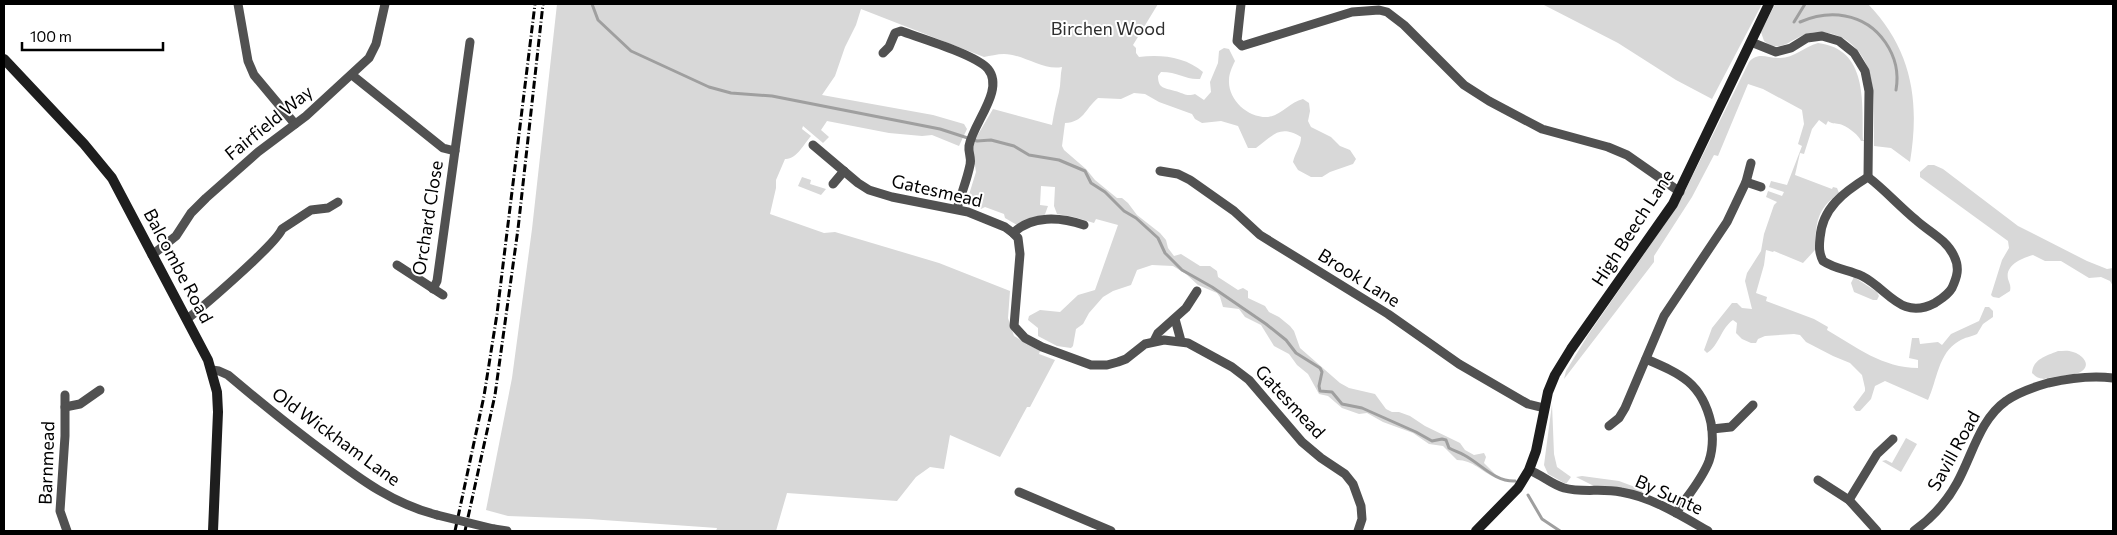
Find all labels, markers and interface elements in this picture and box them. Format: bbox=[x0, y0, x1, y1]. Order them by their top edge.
park label: Birchen Wood bbox=[1051, 17, 1165, 39]
scale bar bbox=[22, 20, 164, 52]
text: 100 m bbox=[30, 27, 72, 45]
street label: Fairfield Way bbox=[220, 80, 317, 164]
street label: Orchard Close bbox=[407, 159, 447, 277]
street label: High Beech Lane bbox=[1586, 165, 1678, 290]
street label: Gatesmead bbox=[890, 169, 985, 211]
street label: Balcombe Road bbox=[139, 204, 218, 327]
street label: Brook Lane bbox=[1314, 243, 1405, 311]
street label: Gatesmead bbox=[1251, 360, 1330, 443]
street label: Old Wickham Lane bbox=[268, 382, 405, 490]
street label: Savill Road bbox=[1922, 407, 1984, 494]
street label: Barnmead bbox=[34, 421, 58, 505]
street label: By Sunte bbox=[1632, 469, 1707, 519]

